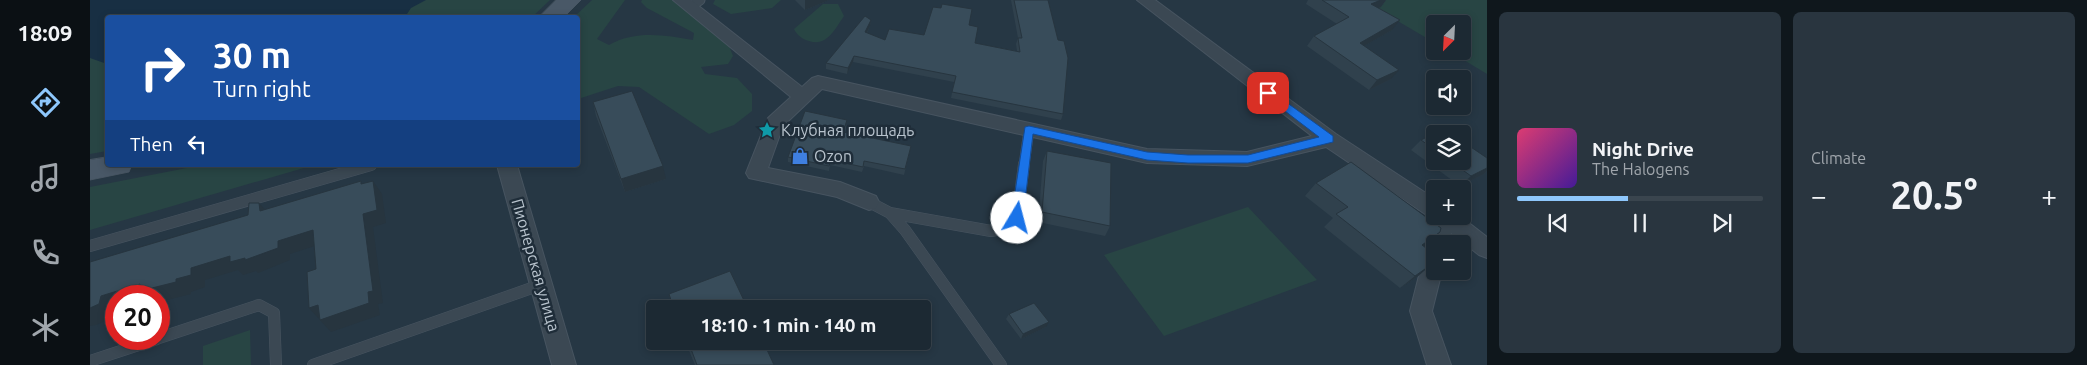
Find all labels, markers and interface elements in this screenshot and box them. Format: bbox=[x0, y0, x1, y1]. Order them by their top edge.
north arrow bbox=[1426, 15, 1471, 60]
map controls bbox=[1426, 15, 1471, 280]
text: 18:09 bbox=[17, 20, 73, 45]
icon: right bbox=[130, 35, 195, 100]
text: 30 m bbox=[213, 35, 291, 75]
button: sound bbox=[1426, 70, 1471, 115]
pin bbox=[1247, 72, 1289, 114]
text: Turn right bbox=[213, 76, 311, 101]
icon: arrive bbox=[1254, 79, 1282, 107]
icon: directions bbox=[28, 85, 63, 120]
place icon: Клубная площадь bbox=[757, 120, 777, 140]
place label: Клубная площадь bbox=[781, 121, 914, 139]
button: layers bbox=[1426, 125, 1471, 170]
icon: left bbox=[183, 130, 211, 158]
text: Then bbox=[130, 133, 173, 155]
text: Night Drive bbox=[1592, 138, 1694, 160]
shop icon: Ozon bbox=[790, 146, 810, 166]
place label: Ozon bbox=[814, 147, 852, 165]
text: Climate bbox=[1811, 149, 1866, 167]
icon: music bbox=[28, 160, 63, 195]
text: The Halogens bbox=[1592, 160, 1690, 178]
text: 20.5° bbox=[1890, 174, 1978, 216]
button: + bbox=[1426, 180, 1471, 225]
text: − bbox=[1811, 180, 1827, 211]
text: + bbox=[2041, 180, 2057, 211]
position arrow bbox=[990, 191, 1042, 243]
street label: Пионерская улица bbox=[508, 196, 564, 334]
icon: previous bbox=[1544, 209, 1572, 237]
icon: pause bbox=[1626, 209, 1654, 237]
icon: next bbox=[1708, 209, 1736, 237]
icon: phone bbox=[28, 235, 63, 270]
button: − bbox=[1426, 235, 1471, 280]
speed limit sign: 20 bbox=[105, 285, 170, 350]
icon: climate bbox=[28, 310, 63, 345]
text: 18:10 · 1 min · 140 m bbox=[701, 314, 876, 336]

